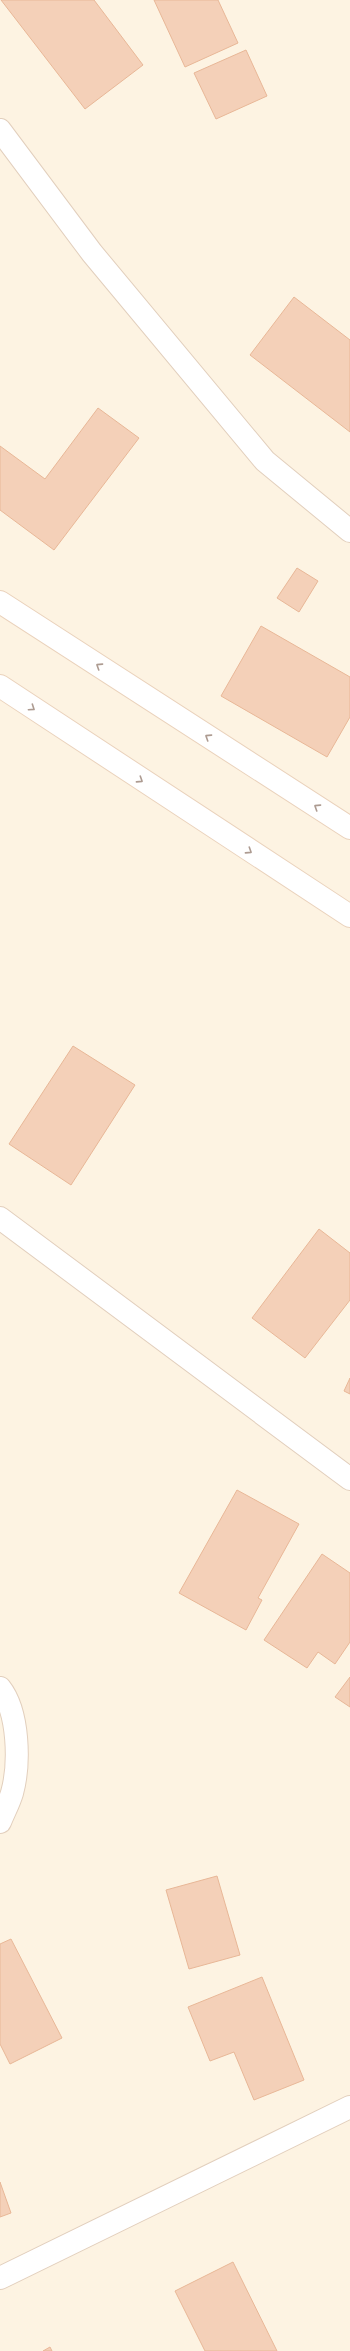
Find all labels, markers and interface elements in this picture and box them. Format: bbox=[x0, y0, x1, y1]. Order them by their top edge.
one-way arrow bbox=[96, 663, 103, 671]
one-way arrow bbox=[28, 703, 35, 710]
one-way arrow bbox=[205, 734, 212, 741]
one-way arrow bbox=[136, 775, 143, 782]
one-way arrow bbox=[314, 804, 321, 812]
one-way arrow bbox=[245, 846, 252, 854]

